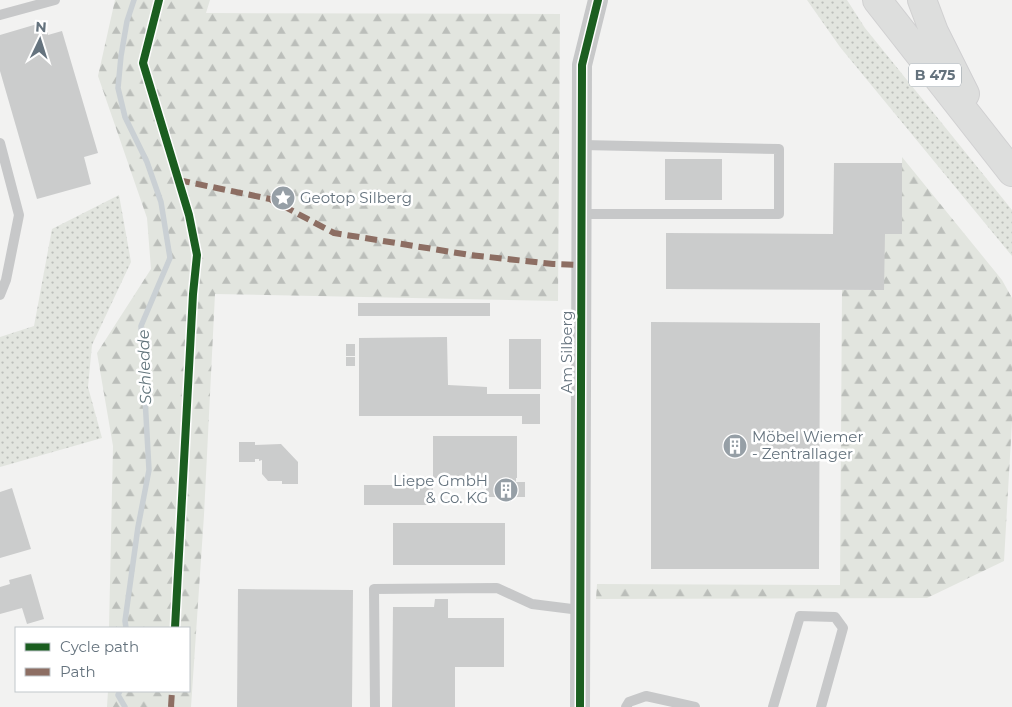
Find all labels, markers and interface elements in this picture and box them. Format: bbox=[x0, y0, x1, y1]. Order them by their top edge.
north arrow bbox=[15, 15, 65, 65]
text: N bbox=[35, 18, 47, 36]
road number: B 475 bbox=[909, 64, 961, 86]
place icon: Geotop Silberg bbox=[270, 185, 296, 211]
place label: Geotop Silberg bbox=[300, 188, 412, 207]
street label: Am Silberg bbox=[557, 310, 576, 394]
water label: Schledde bbox=[134, 329, 155, 405]
place label: Möbel Wiemer - Zentrallager bbox=[752, 427, 863, 463]
building icon: Möbel Wiemer - Zentrallager bbox=[722, 433, 748, 459]
place label: Liepe GmbH & Co. KG bbox=[393, 471, 488, 507]
building icon: Liepe GmbH & Co. KG bbox=[493, 477, 519, 503]
legend bbox=[15, 627, 190, 692]
text: Cycle path bbox=[60, 637, 139, 656]
text: Path bbox=[60, 662, 96, 681]

